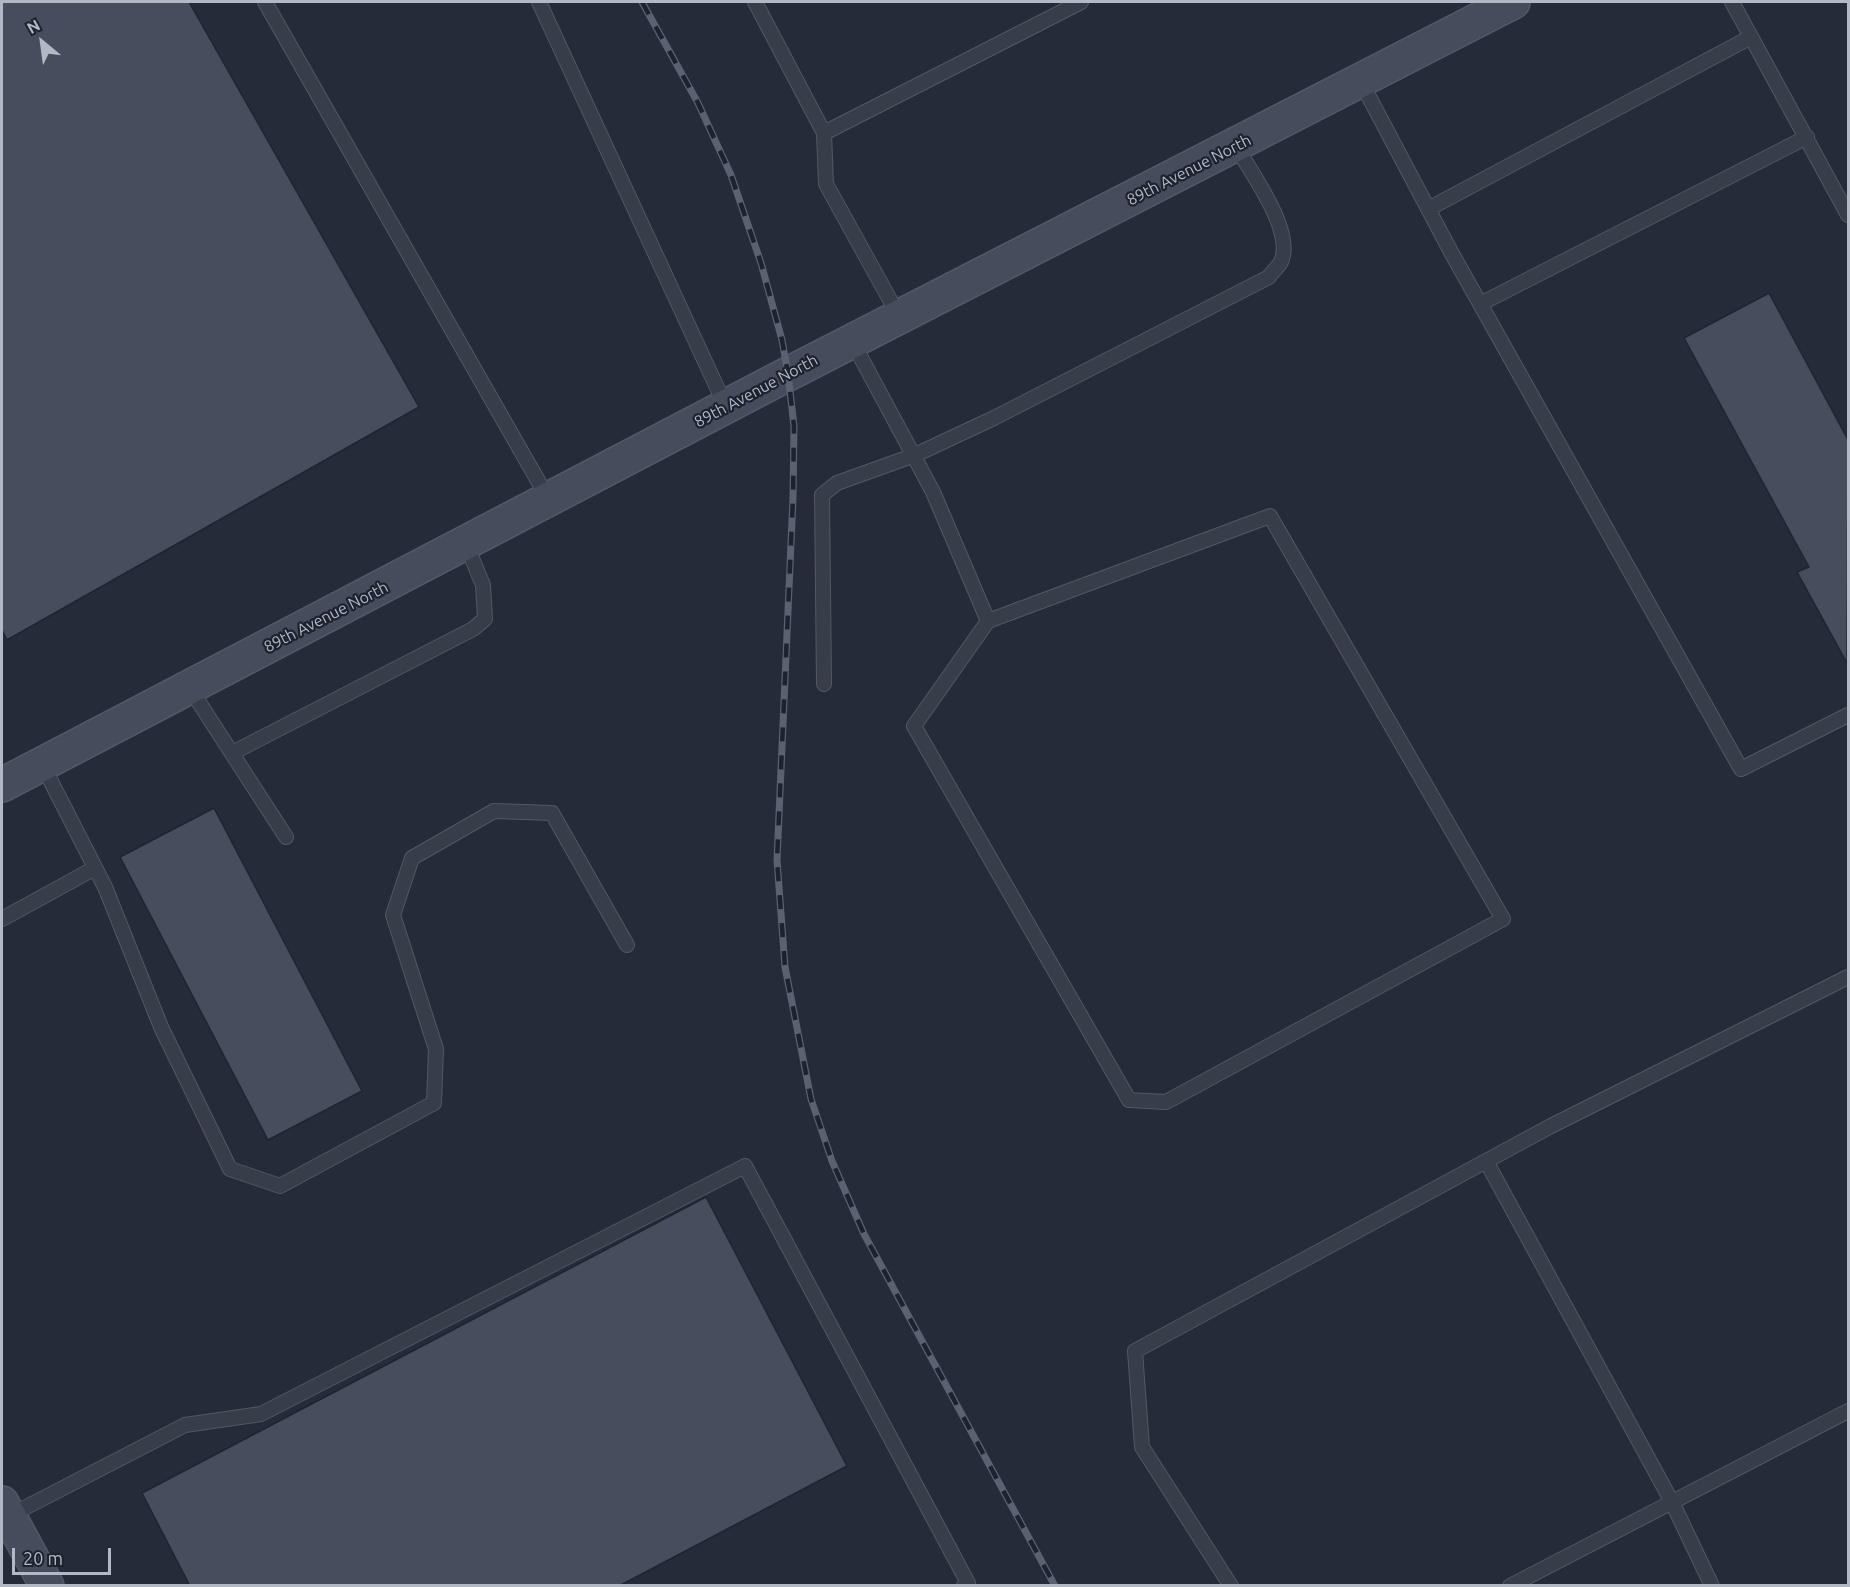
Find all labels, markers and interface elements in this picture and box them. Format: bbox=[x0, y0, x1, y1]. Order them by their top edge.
north arrow bbox=[12, 12, 72, 72]
text: N bbox=[24, 15, 43, 37]
street label: 89th Avenue North bbox=[1124, 130, 1254, 210]
street label: 89th Avenue North bbox=[691, 350, 821, 432]
street label: 89th Avenue North bbox=[261, 577, 391, 657]
scale bar bbox=[15, 1536, 114, 1574]
text: 20 m bbox=[23, 1548, 63, 1568]

